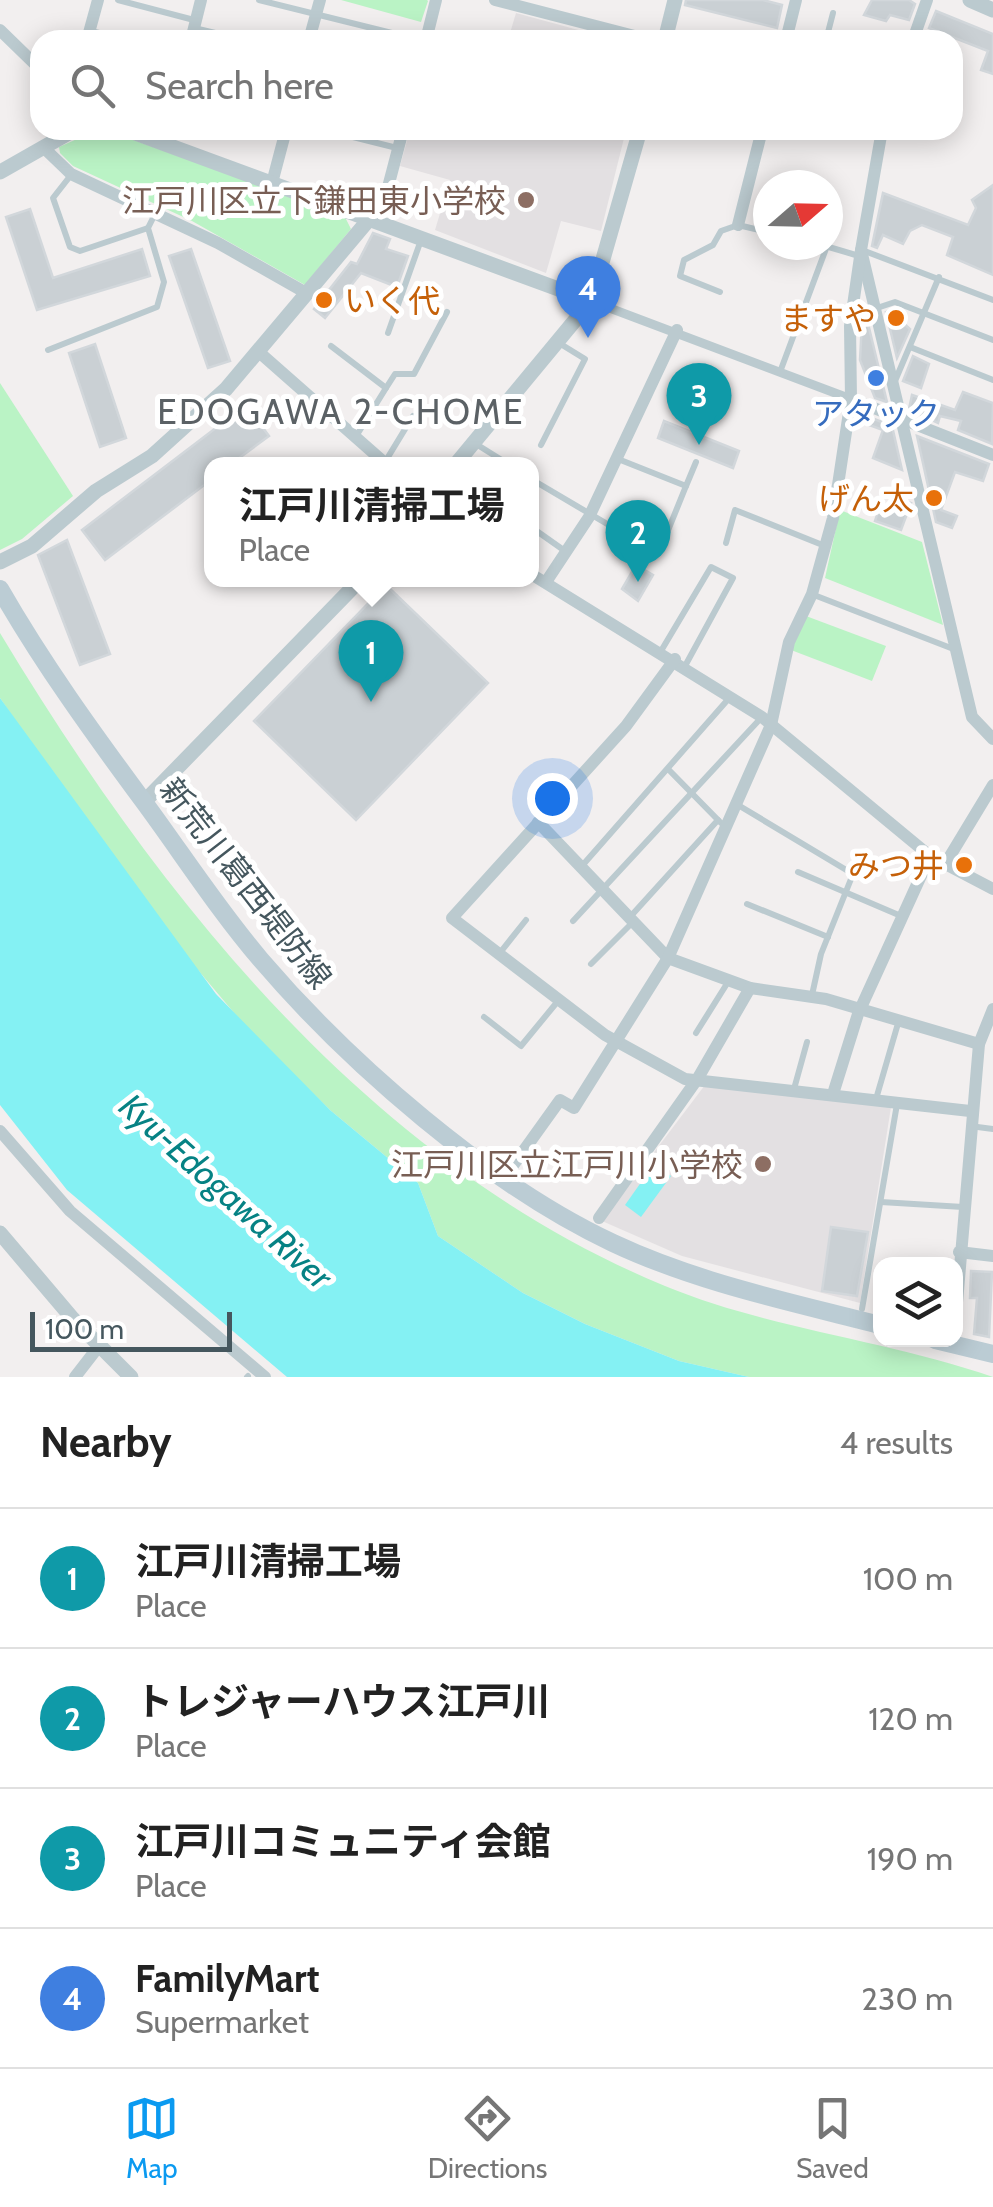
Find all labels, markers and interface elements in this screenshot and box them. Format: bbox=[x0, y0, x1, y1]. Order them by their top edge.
search box bbox=[30, 30, 963, 140]
icon: search bbox=[65, 58, 120, 113]
text: Search here bbox=[145, 62, 334, 109]
north arrow bbox=[753, 170, 843, 260]
place label: 江戸川区立下鎌田東小学校 bbox=[122, 181, 506, 220]
marker: 江戸川区立下鎌田東小学校 bbox=[515, 189, 537, 211]
pin: 4 bbox=[556, 255, 620, 338]
place label: いく代 bbox=[344, 281, 440, 320]
marker: いく代 bbox=[313, 289, 335, 311]
place label: ますや bbox=[780, 299, 876, 338]
marker: ますや bbox=[885, 307, 907, 329]
pin: 3 bbox=[666, 362, 732, 445]
marker: アタック bbox=[865, 367, 887, 389]
district label: EDOGAWA 2-CHOME bbox=[157, 390, 525, 433]
place label: アタック bbox=[812, 394, 940, 433]
popup bbox=[204, 457, 539, 587]
place label: げん太 bbox=[818, 479, 914, 518]
text: 江戸川清掃工場 bbox=[238, 482, 505, 529]
marker: げん太 bbox=[923, 487, 945, 509]
pin: 2 bbox=[606, 500, 670, 582]
text: Place bbox=[238, 530, 310, 569]
pin: 1 bbox=[338, 620, 404, 702]
street label: 新荒川葛西堤防線 bbox=[152, 770, 340, 996]
your location bbox=[527, 773, 578, 824]
place label: みつ井 bbox=[848, 846, 944, 885]
marker: みつ井 bbox=[953, 854, 975, 876]
water label: Kyu-Edogawa River bbox=[111, 1084, 342, 1299]
place label: 江戸川区立江戸川小学校 bbox=[391, 1145, 743, 1184]
marker: 江戸川区立江戸川小学校 bbox=[752, 1153, 774, 1175]
map controls bbox=[873, 1257, 963, 1347]
button: layers bbox=[873, 1257, 963, 1347]
scale bar bbox=[30, 1307, 232, 1352]
text: 100 m bbox=[45, 1312, 124, 1346]
text: Nearby bbox=[40, 1416, 172, 1468]
text: 4 results bbox=[840, 1423, 953, 1462]
text: 江戸川清掃工場 bbox=[135, 1538, 401, 1585]
text: 1 bbox=[67, 1559, 78, 1598]
text: 100 m bbox=[863, 1559, 953, 1598]
text: Place bbox=[135, 1586, 207, 1625]
text: トレジャーハウス江戸川 bbox=[135, 1678, 550, 1725]
text: 2 bbox=[64, 1699, 81, 1738]
text: 120 m bbox=[868, 1699, 953, 1738]
text: Place bbox=[135, 1726, 207, 1765]
text: 江戸川コミュニティ会館 bbox=[135, 1818, 551, 1865]
text: 3 bbox=[64, 1839, 81, 1878]
text: 190 m bbox=[867, 1839, 953, 1878]
text: Place bbox=[135, 1866, 207, 1905]
text: FamilyMart bbox=[135, 1955, 320, 2002]
text: 4 bbox=[63, 1979, 82, 2018]
text: 230 m bbox=[861, 1979, 953, 2018]
text: Supermarket bbox=[135, 2002, 309, 2041]
tab: Map bbox=[124, 2091, 179, 2185]
tab: Directions bbox=[428, 2091, 547, 2185]
tab: Saved bbox=[796, 2091, 869, 2185]

